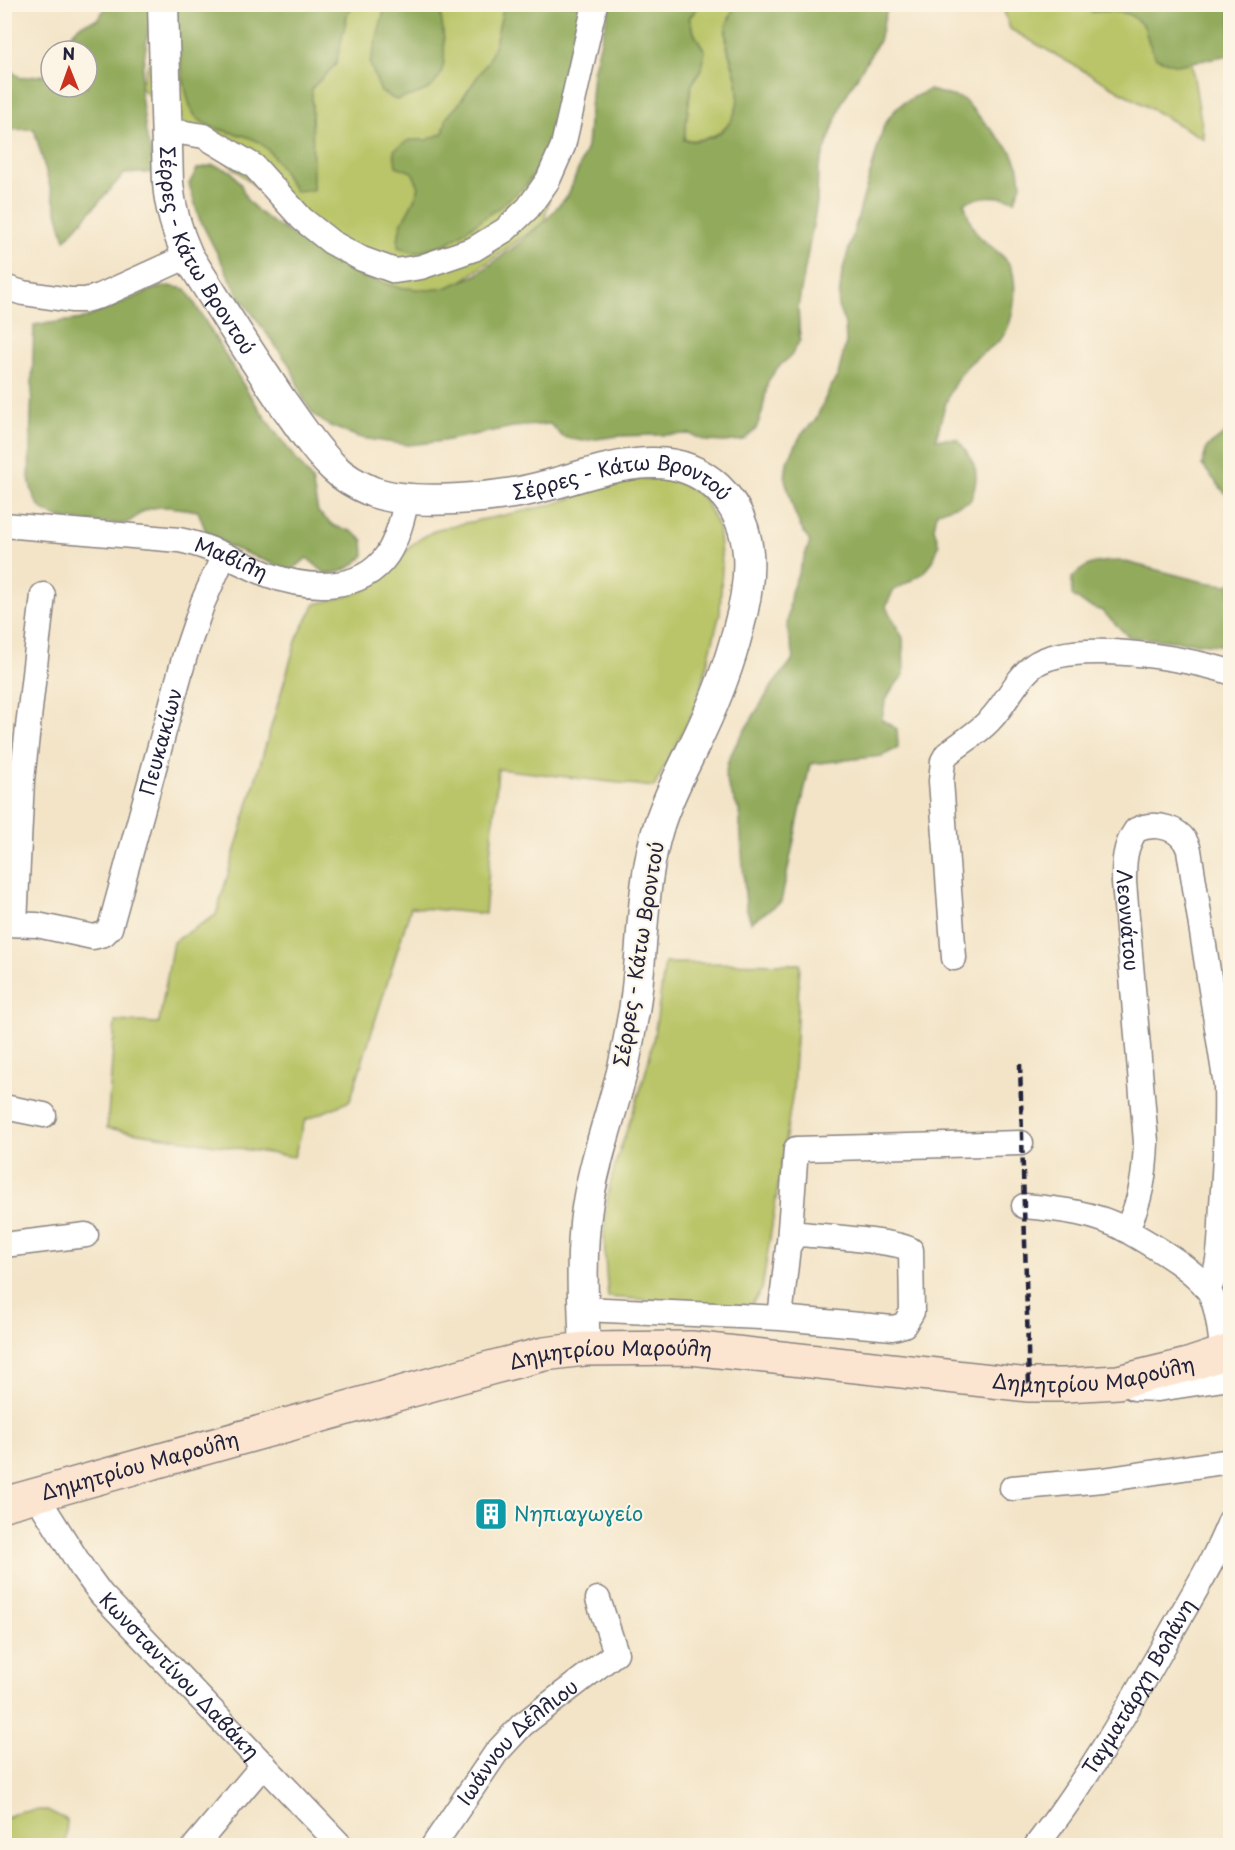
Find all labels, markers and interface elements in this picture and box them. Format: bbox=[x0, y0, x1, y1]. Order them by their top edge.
north arrow bbox=[39, 39, 99, 99]
text: N bbox=[62, 41, 75, 65]
street label: Σέρρες - Κάτω Βροντού bbox=[153, 146, 263, 360]
text: Σέρρες - Κάτω Βροντού bbox=[510, 447, 739, 507]
street label: Σέρρες - Κάτω Βροντού bbox=[503, 482, 733, 518]
street label: Μαβίλη bbox=[191, 529, 273, 587]
street label: Πευκακίων bbox=[131, 685, 189, 799]
street label: Σέρρες - Κάτω Βροντού bbox=[605, 839, 671, 1069]
street label: Λεοννάτου bbox=[1110, 869, 1147, 972]
street label: Δημητρίου Μαρούλη bbox=[506, 1332, 714, 1376]
street label: Δημητρίου Μαρούλη bbox=[991, 1348, 1197, 1400]
street label: Δημητρίου Μαρούλη bbox=[37, 1423, 242, 1507]
building icon: Νηπιαγωγείο bbox=[473, 1496, 509, 1532]
place label: Νηπιαγωγείο bbox=[514, 1498, 643, 1528]
street label: Κωνσταντίνου Δαβάκη bbox=[93, 1585, 267, 1766]
street label: Ταγματάρχη Βολάνη bbox=[1074, 1592, 1202, 1780]
street label: Ιωάννου Δέλλιου bbox=[449, 1671, 584, 1811]

